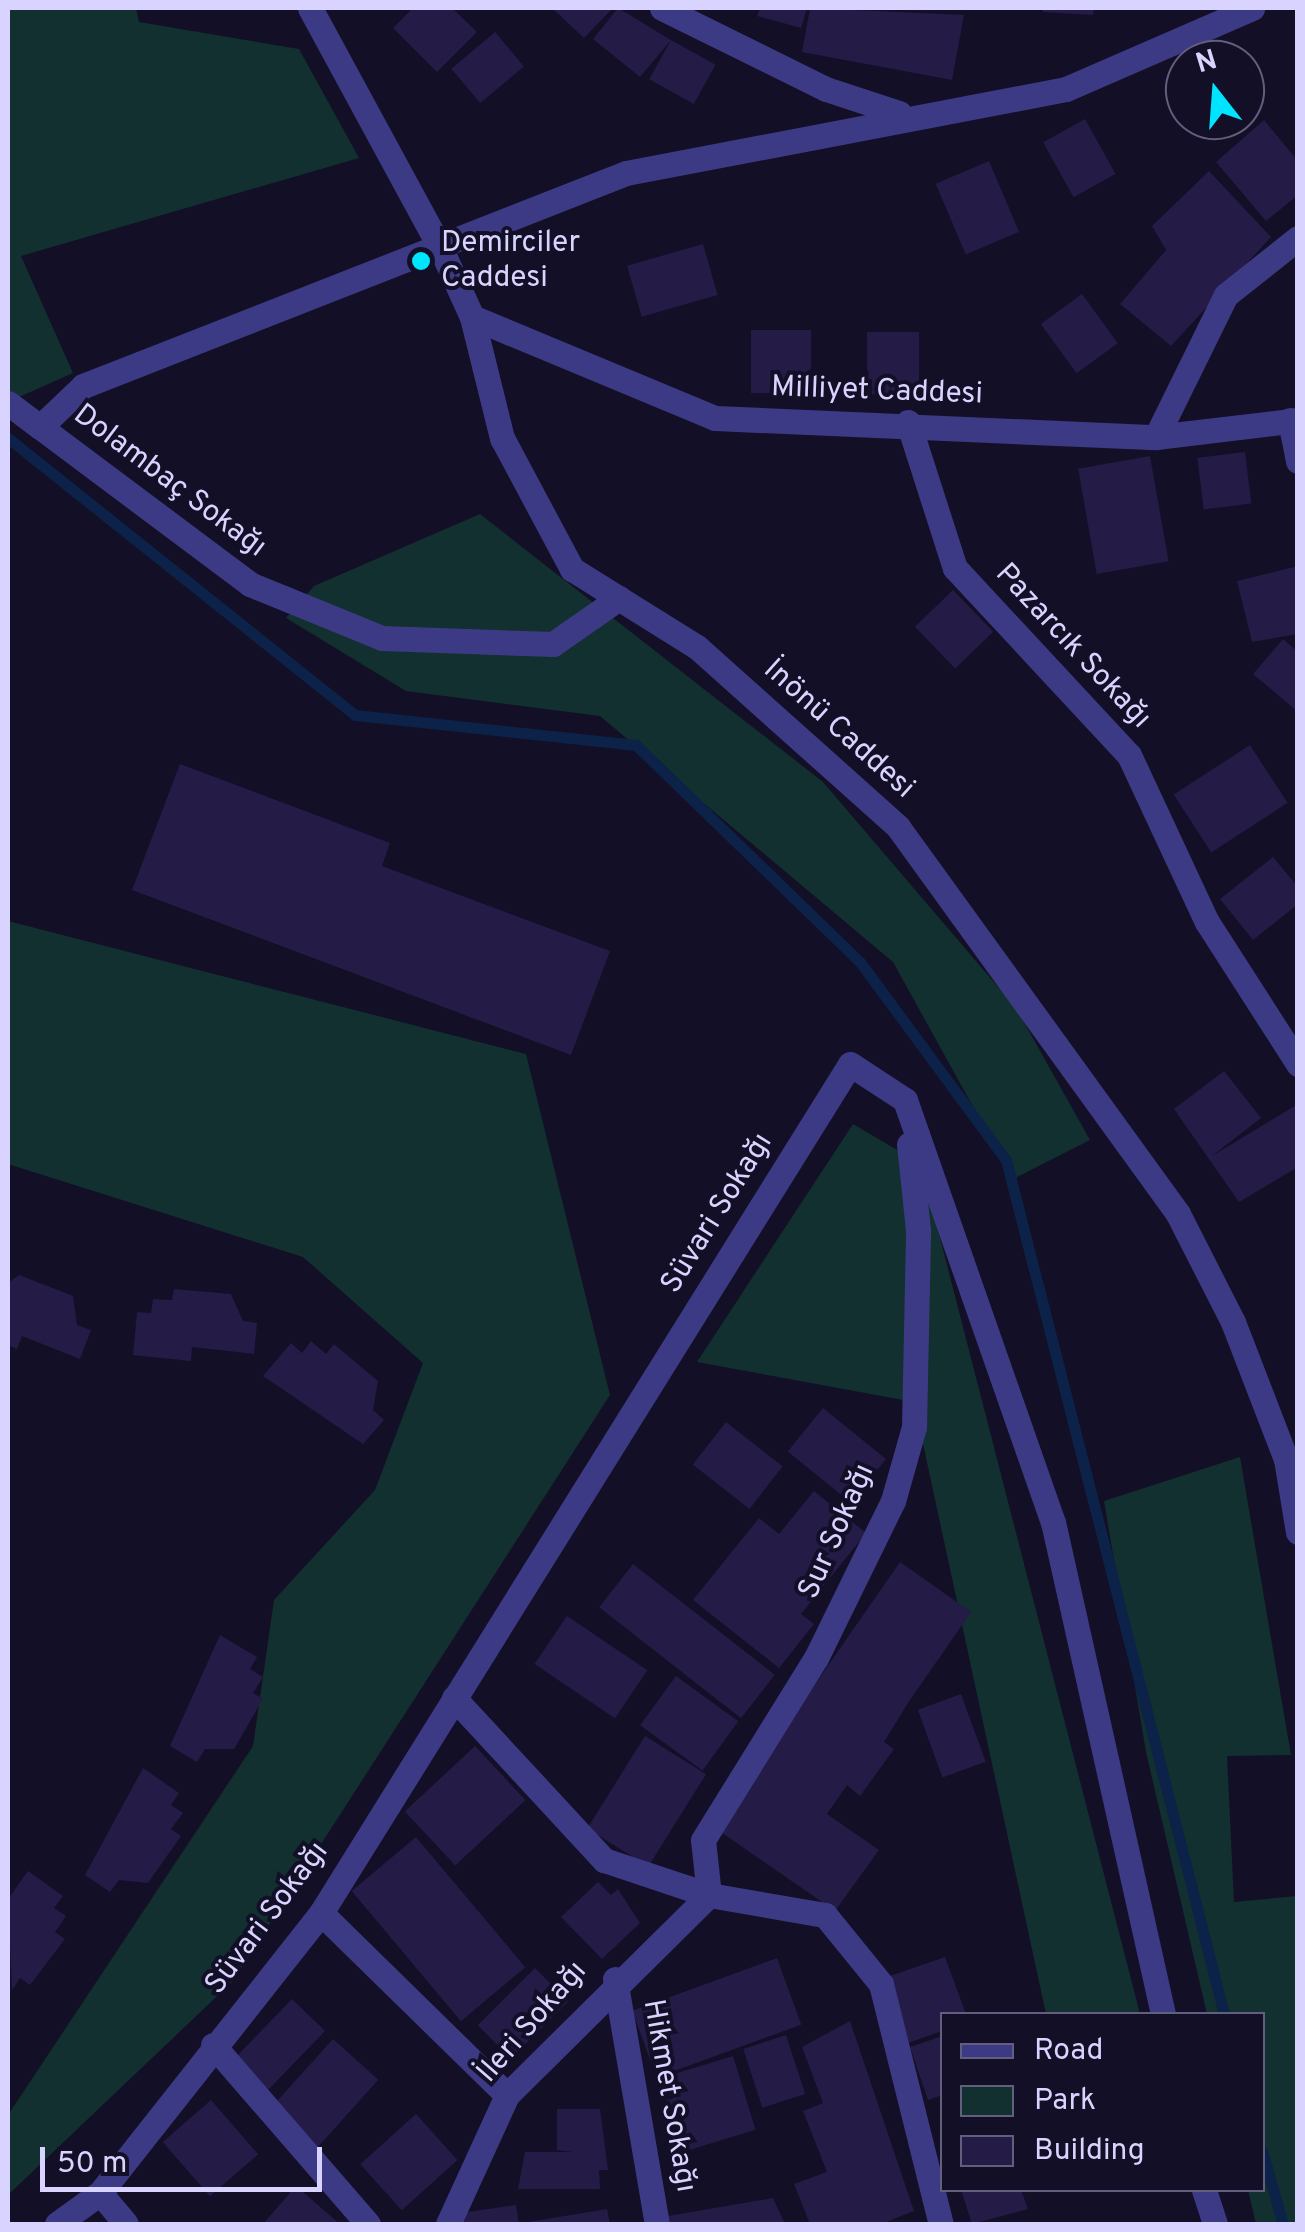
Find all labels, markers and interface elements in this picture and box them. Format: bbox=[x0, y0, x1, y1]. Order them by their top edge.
north arrow bbox=[1165, 40, 1265, 140]
text: N bbox=[1192, 43, 1222, 83]
place label: Demirciler Caddesi bbox=[441, 226, 580, 296]
marker: Demirciler Caddesi bbox=[410, 250, 432, 272]
street label: Milliyet Caddesi bbox=[770, 370, 984, 414]
street label: Dolambaç Sokağı bbox=[65, 398, 273, 566]
street label: Pazarcık Sokağı bbox=[986, 557, 1158, 737]
street label: İnönü Caddesi bbox=[755, 653, 921, 807]
street label: Süvari Sokağı bbox=[654, 1127, 782, 1301]
street label: Sur Sokağı bbox=[792, 1459, 884, 1605]
street label: Süvari Sokağı bbox=[199, 1835, 337, 2003]
street label: İleri Sokağı bbox=[470, 1955, 596, 2091]
street label: Hikmet Sokağı bbox=[633, 1997, 703, 2195]
legend bbox=[940, 2012, 1265, 2192]
text: Road bbox=[1034, 2033, 1103, 2070]
text: Park bbox=[1034, 2083, 1096, 2120]
scale bar bbox=[45, 2127, 328, 2189]
text: Building bbox=[1034, 2133, 1145, 2170]
text: 50 m bbox=[57, 2146, 127, 2183]

